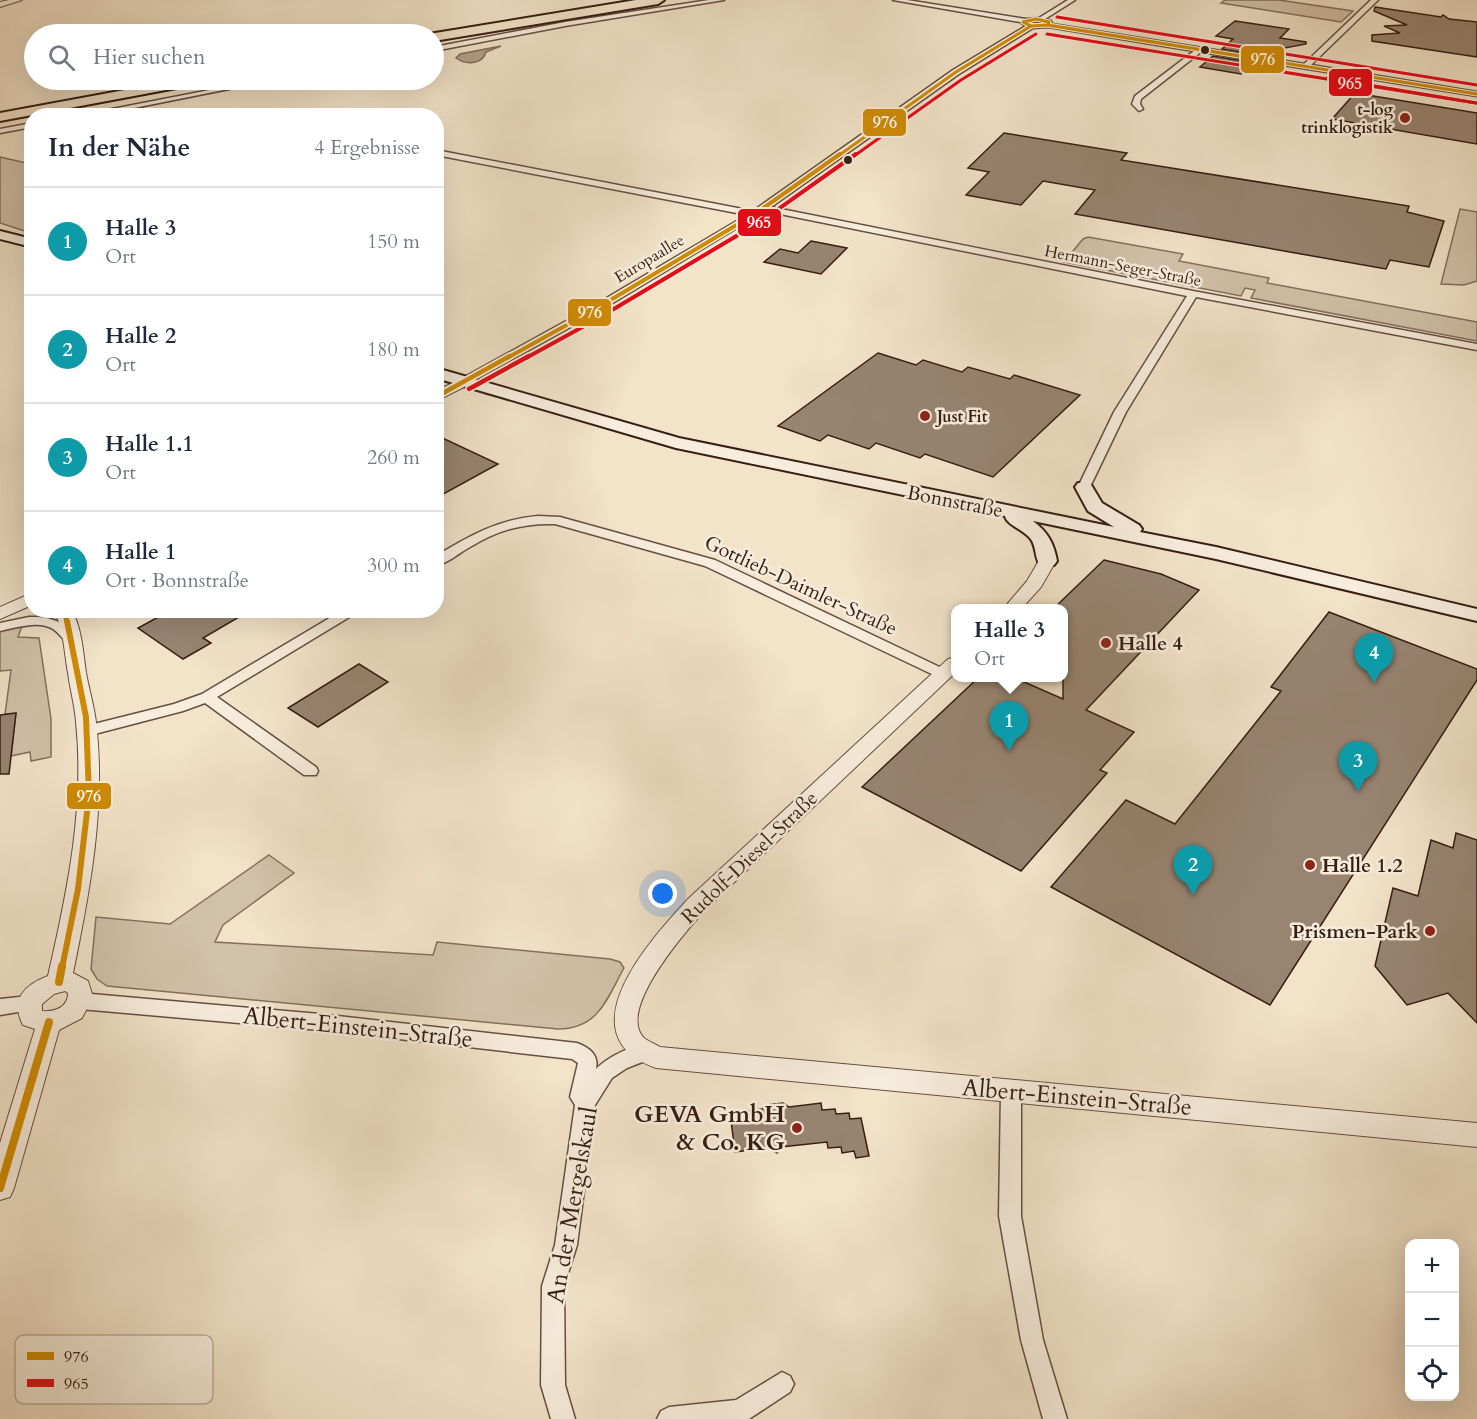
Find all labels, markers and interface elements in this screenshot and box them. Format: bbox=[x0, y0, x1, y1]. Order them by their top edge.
search box bbox=[24, 24, 444, 90]
icon: search bbox=[45, 41, 78, 74]
text: Hier suchen bbox=[93, 42, 206, 72]
unlabelled marker bbox=[1199, 44, 1211, 56]
line badge: 976 bbox=[1240, 45, 1285, 74]
text: 976 bbox=[1251, 49, 1275, 71]
line badge: 965 bbox=[1328, 68, 1373, 97]
text: 965 bbox=[1338, 73, 1362, 95]
place label: t-log trinklogistik bbox=[1301, 99, 1393, 139]
line badge: 976 bbox=[862, 108, 907, 137]
marker: t-log trinklogistik bbox=[1398, 111, 1412, 125]
text: 976 bbox=[873, 112, 897, 134]
text: In der Nähe bbox=[48, 130, 190, 165]
text: 4 Ergebnisse bbox=[314, 134, 420, 161]
unlabelled marker bbox=[842, 154, 854, 166]
line badge: 965 bbox=[737, 208, 782, 237]
text: 965 bbox=[747, 212, 771, 234]
text: Halle 3 bbox=[105, 213, 176, 243]
text: 1 bbox=[62, 228, 73, 255]
text: 150 m bbox=[367, 228, 420, 255]
street label: Europaallee bbox=[610, 229, 689, 288]
street label: Hermann-Seger-Straße bbox=[1043, 240, 1203, 292]
text: Ort bbox=[105, 243, 136, 270]
line badge: 976 bbox=[567, 298, 612, 327]
text: 976 bbox=[578, 302, 602, 324]
text: Halle 2 bbox=[105, 321, 176, 351]
text: 2 bbox=[62, 336, 73, 363]
text: 180 m bbox=[367, 336, 420, 363]
text: Ort bbox=[105, 351, 136, 378]
place label: Just Fit bbox=[935, 406, 988, 428]
marker: Just Fit bbox=[918, 409, 932, 423]
text: Halle 1.1 bbox=[105, 429, 194, 459]
text: 3 bbox=[62, 444, 73, 471]
text: 260 m bbox=[367, 444, 420, 471]
text: Ort bbox=[105, 459, 136, 486]
street label: Bonnstraße bbox=[905, 479, 1005, 524]
street label: Gottlieb-Daimler-Straße bbox=[700, 529, 902, 642]
text: Halle 1 bbox=[105, 537, 176, 567]
text: 4 bbox=[62, 552, 73, 579]
text: 300 m bbox=[367, 552, 420, 579]
text: Ort · Bonnstraße bbox=[105, 567, 249, 594]
popup bbox=[951, 604, 1068, 682]
text: Halle 3 bbox=[974, 615, 1045, 645]
place label: Halle 4 bbox=[1118, 630, 1183, 657]
pin: 4 bbox=[1354, 634, 1394, 683]
marker: Halle 4 bbox=[1099, 636, 1113, 650]
text: Ort bbox=[974, 645, 1005, 672]
pin: 1 bbox=[990, 702, 1028, 751]
pin: 3 bbox=[1338, 742, 1378, 791]
line badge: 976 bbox=[66, 782, 112, 810]
street label: Rudolf-Diesel-Straße bbox=[675, 785, 824, 930]
text: 976 bbox=[77, 786, 101, 808]
pin: 2 bbox=[1174, 846, 1212, 895]
place label: Halle 1.2 bbox=[1322, 852, 1403, 879]
marker: Halle 1.2 bbox=[1303, 858, 1317, 872]
your location bbox=[648, 879, 677, 908]
place label: Prismen-Park bbox=[1292, 918, 1419, 945]
marker: Prismen-Park bbox=[1423, 924, 1437, 938]
street label: Albert-Einstein-Straße bbox=[241, 999, 474, 1056]
street label: Albert-Einstein-Straße bbox=[961, 1071, 1193, 1124]
place label: GEVA GmbH & Co. KG bbox=[634, 1098, 785, 1159]
street label: An der Mergelskaul bbox=[539, 1104, 606, 1306]
marker: GEVA GmbH & Co. KG bbox=[790, 1121, 804, 1135]
map controls bbox=[1405, 1239, 1459, 1401]
button: + bbox=[1405, 1239, 1459, 1293]
button: − bbox=[1405, 1293, 1459, 1347]
legend bbox=[15, 1335, 213, 1404]
text: 976 bbox=[64, 1346, 89, 1368]
button: locate bbox=[1405, 1347, 1459, 1401]
text: 965 bbox=[64, 1373, 89, 1395]

